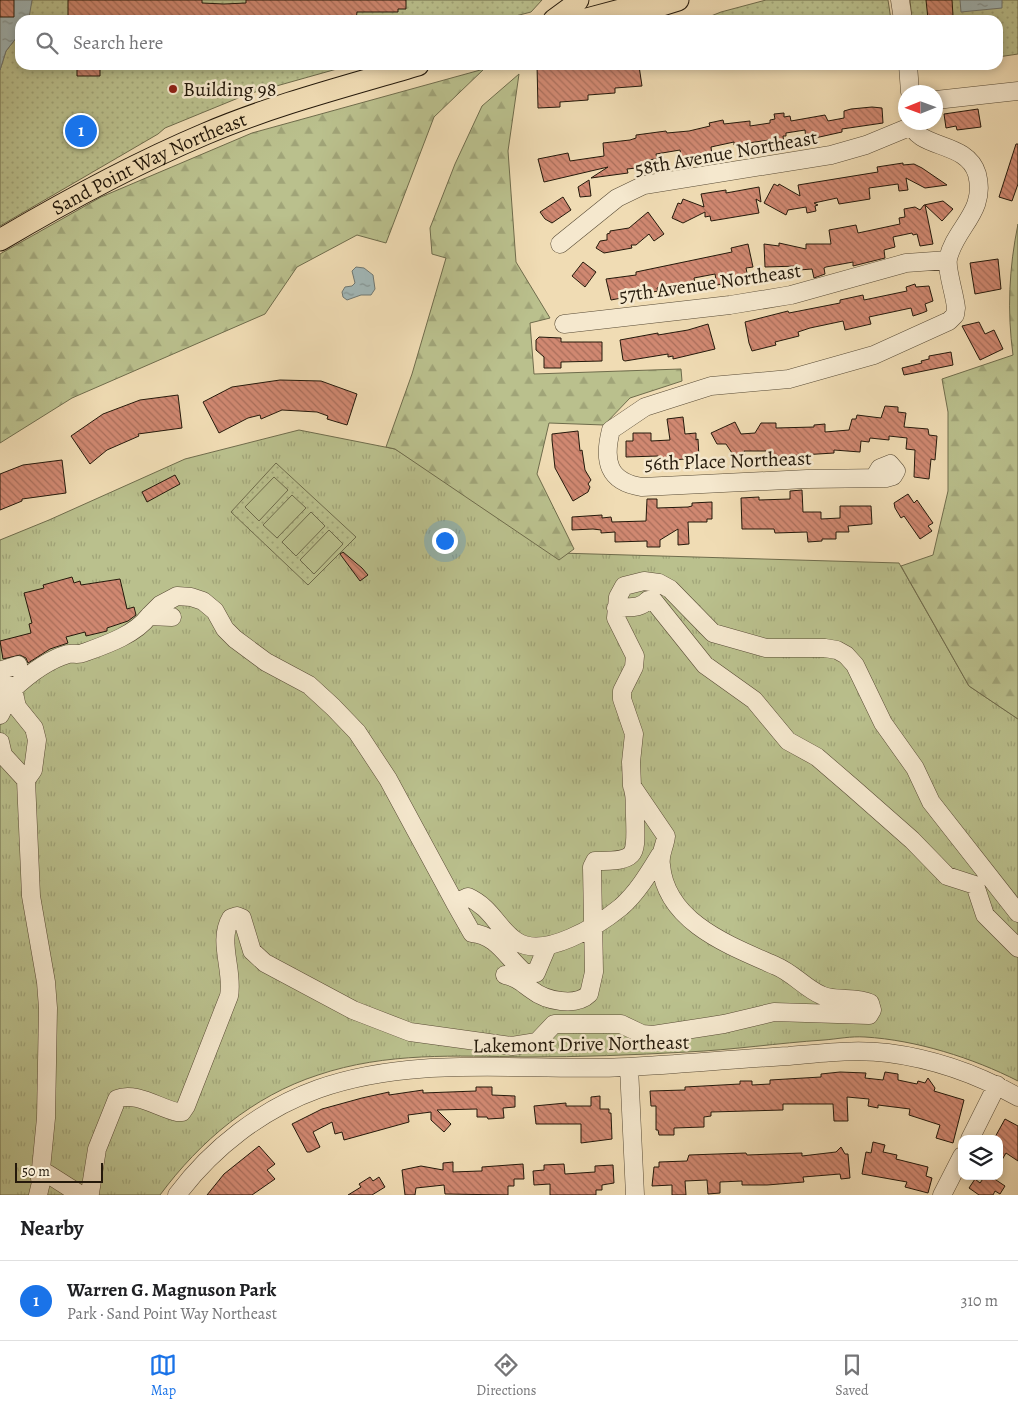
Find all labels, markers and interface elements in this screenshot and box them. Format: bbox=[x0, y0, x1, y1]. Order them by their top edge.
search box bbox=[15, 15, 1003, 70]
icon: search bbox=[33, 29, 61, 57]
text: Search here bbox=[73, 30, 163, 56]
place label: Building 98 bbox=[183, 76, 276, 103]
marker: Building 98 bbox=[167, 83, 179, 95]
north arrow bbox=[898, 85, 943, 130]
street label: Sand Point Way Northeast bbox=[47, 105, 251, 221]
pin: 1 bbox=[65, 112, 97, 150]
street label: 58th Avenue Northeast bbox=[633, 124, 820, 182]
street label: 57th Avenue Northeast bbox=[617, 257, 803, 309]
street label: 56th Place Northeast bbox=[644, 445, 812, 477]
your location bbox=[432, 528, 458, 554]
street label: Lakemont Drive Northeast bbox=[472, 1029, 690, 1059]
map controls bbox=[958, 1135, 1003, 1180]
button: layers bbox=[958, 1135, 1003, 1180]
scale bar bbox=[15, 1160, 102, 1183]
text: 50 m bbox=[22, 1162, 50, 1181]
text: Nearby bbox=[20, 1214, 83, 1242]
text: Warren G. Magnuson Park bbox=[67, 1277, 276, 1303]
text: 1 bbox=[33, 1290, 39, 1312]
text: 310 m bbox=[961, 1290, 998, 1312]
text: Park · Sand Point Way Northeast bbox=[67, 1303, 277, 1325]
tab: Map bbox=[149, 1351, 177, 1400]
tab: Directions bbox=[476, 1351, 536, 1400]
tab: Saved bbox=[835, 1351, 869, 1400]

